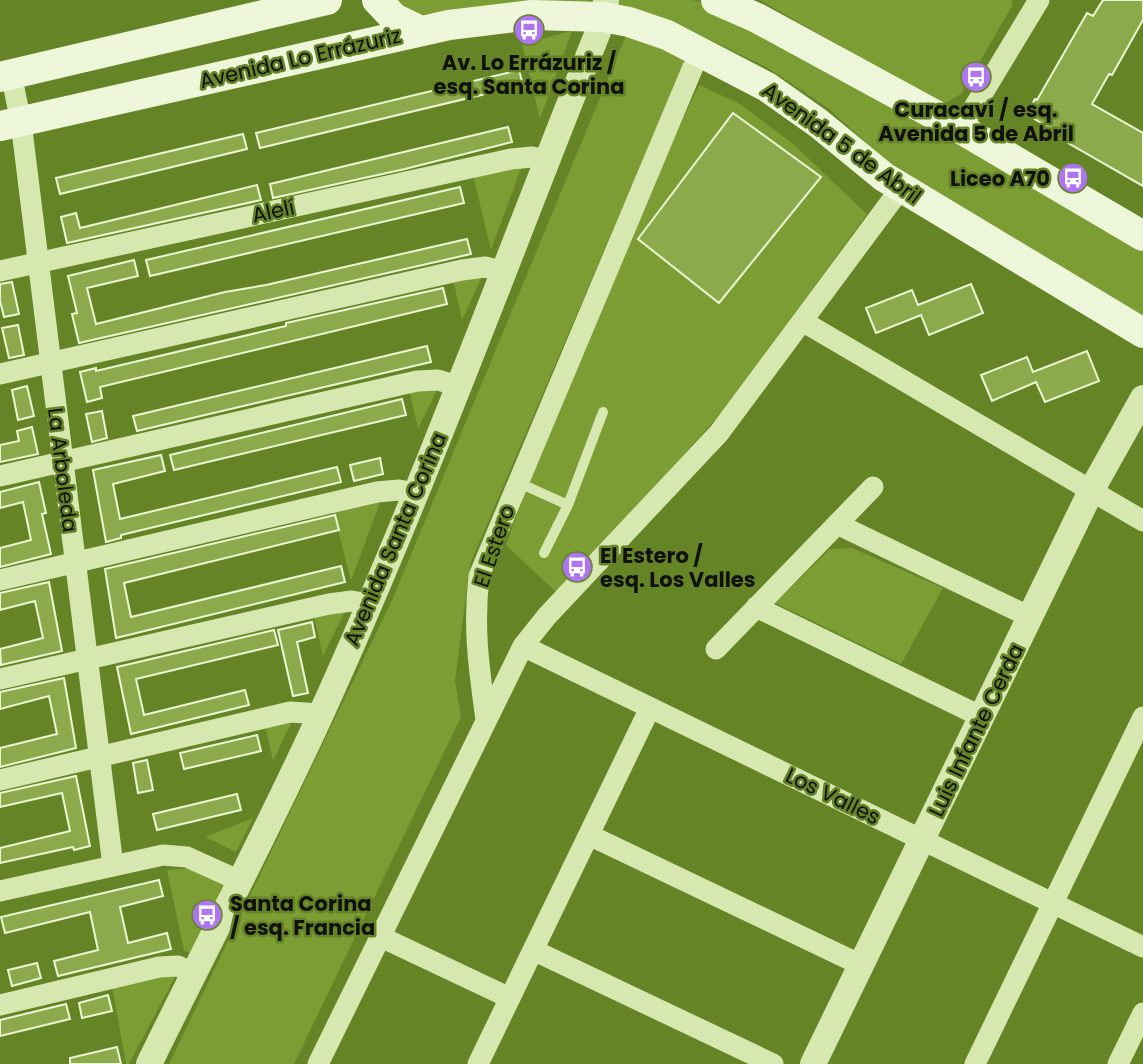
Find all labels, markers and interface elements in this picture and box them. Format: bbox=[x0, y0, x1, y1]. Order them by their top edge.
bus stop icon: Av. Lo Errázuriz / esq. Santa Corina bbox=[512, 13, 546, 47]
street label: Avenida Lo Errázuriz bbox=[196, 21, 404, 95]
place label: Av. Lo Errázuriz / esq. Santa Corina bbox=[434, 48, 624, 101]
bus stop icon: Curacaví / esq. Avenida 5 de Abril bbox=[959, 60, 993, 94]
street label: Avenida 5 de Abril bbox=[757, 76, 927, 210]
place label: Curacaví / esq. Avenida 5 de Abril bbox=[878, 95, 1074, 148]
bus stop icon: Liceo A70 bbox=[1056, 161, 1090, 195]
place label: Liceo A70 bbox=[950, 164, 1050, 193]
street label: Alelí bbox=[249, 192, 297, 230]
street label: La Arboleda bbox=[41, 406, 85, 534]
street label: Avenida Santa Corina bbox=[337, 428, 453, 650]
street label: El Estero bbox=[466, 501, 522, 591]
place label: El Estero / esq. Los Valles bbox=[600, 541, 755, 594]
bus stop icon: El Estero / esq. Los Valles bbox=[560, 550, 594, 584]
street label: Luis Infante Cerda bbox=[922, 639, 1030, 821]
street label: Los Valles bbox=[781, 761, 885, 831]
place label: Santa Corina / esq. Francia bbox=[230, 889, 375, 942]
bus stop icon: Santa Corina / esq. Francia bbox=[190, 898, 224, 932]

